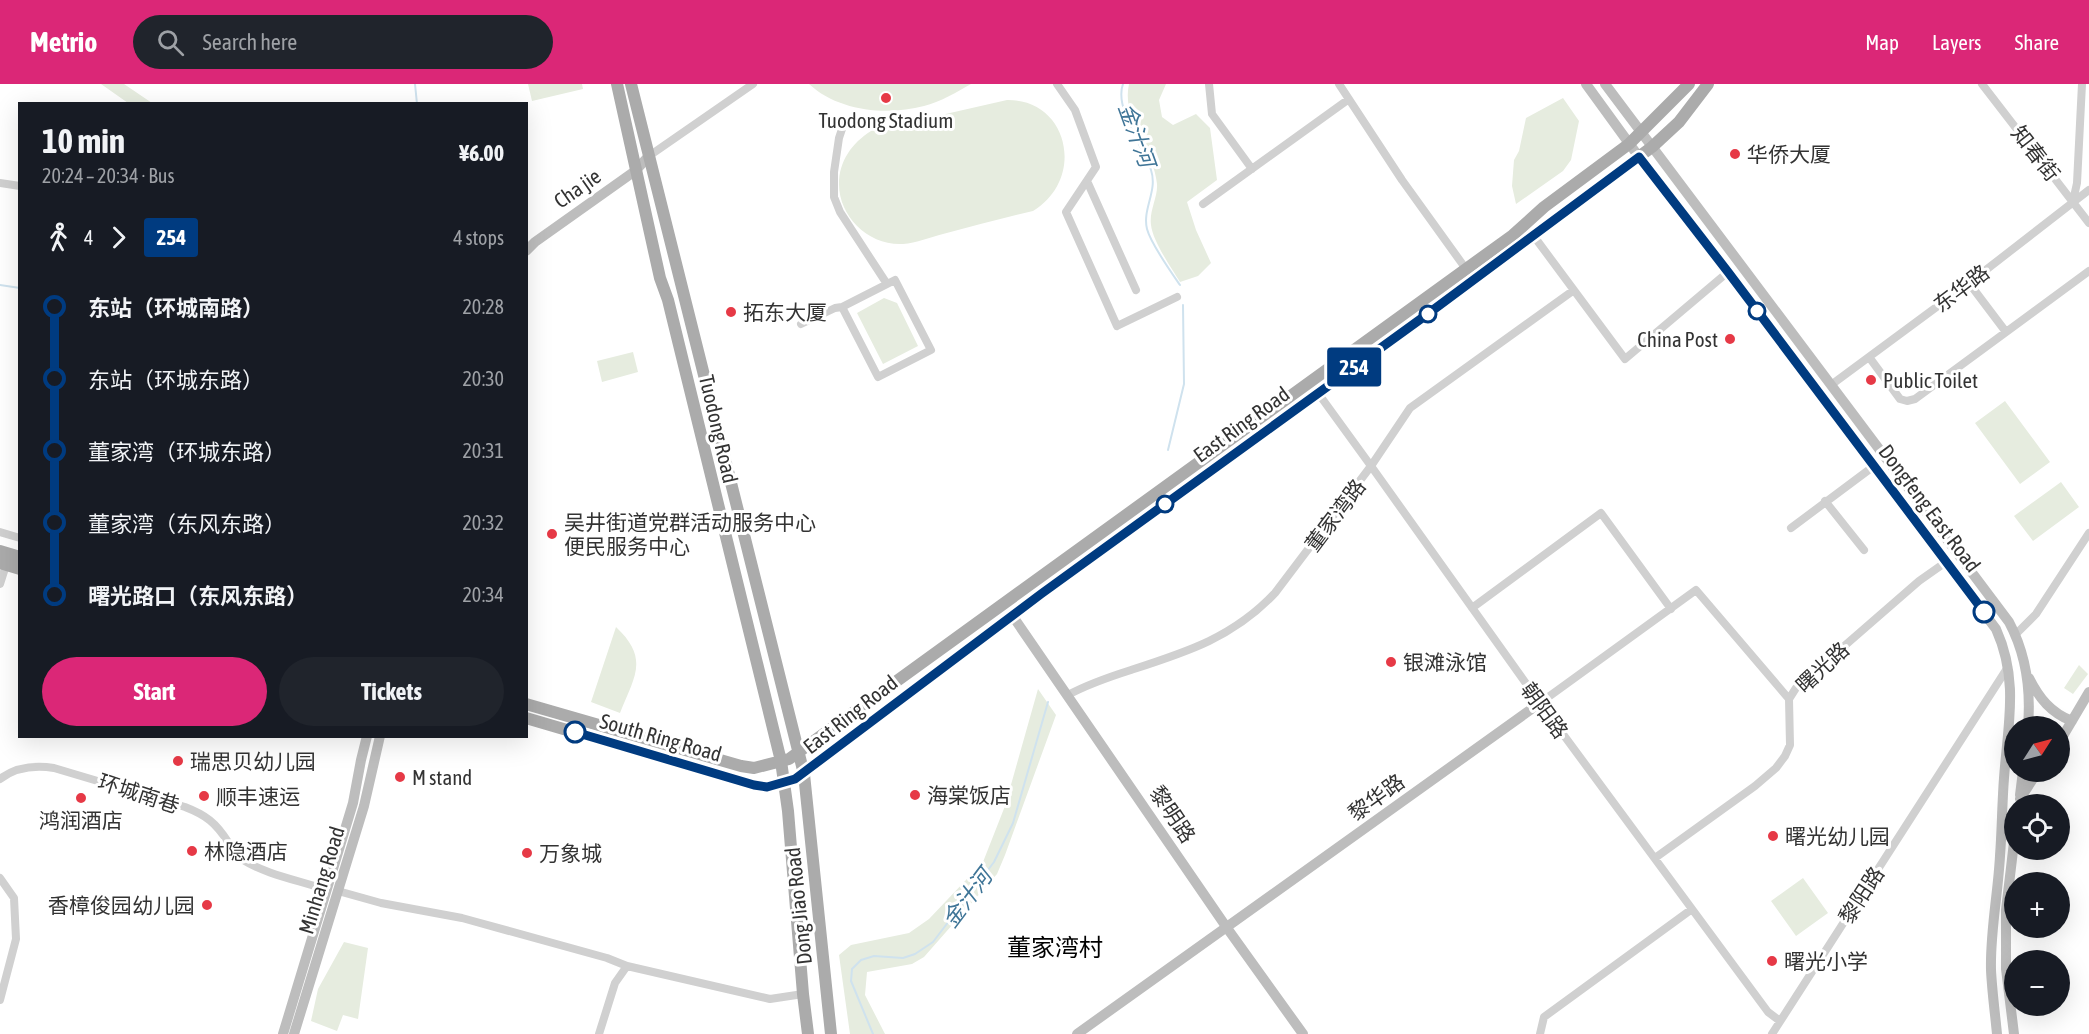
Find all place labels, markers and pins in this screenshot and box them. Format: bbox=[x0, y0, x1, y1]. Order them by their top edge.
marker: Tuodong Stadium bbox=[879, 91, 893, 105]
place label: Tuodong Stadium bbox=[819, 108, 953, 132]
place label: 华侨大厦 bbox=[1747, 142, 1831, 166]
marker: 华侨大厦 bbox=[1728, 147, 1742, 161]
place label: 拓东大厦 bbox=[743, 300, 827, 324]
unlabelled marker bbox=[1748, 302, 1766, 320]
marker: 拓东大厦 bbox=[724, 305, 738, 319]
unlabelled marker bbox=[1419, 305, 1437, 323]
place label: China Post bbox=[1637, 327, 1718, 351]
marker: China Post bbox=[1723, 332, 1737, 346]
place label: Public Toilet bbox=[1883, 368, 1978, 392]
marker: Public Toilet bbox=[1864, 373, 1878, 387]
unlabelled marker bbox=[1156, 495, 1174, 513]
place label: 吴井街道党群活动服务中心 便民服务中心 bbox=[564, 510, 816, 558]
marker: 吴井街道党群活动服务中心 便民服务中心 bbox=[545, 527, 559, 541]
unlabelled marker bbox=[1973, 601, 1995, 623]
place label: 银滩泳馆 bbox=[1403, 650, 1487, 674]
marker: 银滩泳馆 bbox=[1384, 655, 1398, 669]
unlabelled marker bbox=[564, 721, 586, 743]
place label: 瑞思贝幼儿园 bbox=[190, 749, 316, 773]
marker: 瑞思贝幼儿园 bbox=[171, 754, 185, 768]
place label: M stand bbox=[412, 765, 472, 789]
marker: M stand bbox=[393, 770, 407, 784]
place label: 海棠饭店 bbox=[927, 783, 1011, 807]
place label: 顺丰速运 bbox=[216, 784, 300, 808]
marker: 海棠饭店 bbox=[908, 788, 922, 802]
marker: 顺丰速运 bbox=[197, 789, 211, 803]
marker: 鸿润酒店 bbox=[74, 791, 88, 805]
place label: 鸿润酒店 bbox=[39, 808, 123, 832]
place label: 曙光幼儿园 bbox=[1785, 824, 1890, 848]
marker: 曙光幼儿园 bbox=[1766, 829, 1780, 843]
place label: 林隐酒店 bbox=[204, 839, 288, 863]
place label: 万象城 bbox=[539, 841, 602, 865]
marker: 林隐酒店 bbox=[185, 844, 199, 858]
marker: 万象城 bbox=[520, 846, 534, 860]
place label: 香樟俊园幼儿园 bbox=[48, 893, 195, 917]
marker: 香樟俊园幼儿园 bbox=[200, 898, 214, 912]
place label: 曙光小学 bbox=[1784, 949, 1868, 973]
marker: 曙光小学 bbox=[1765, 954, 1779, 968]

